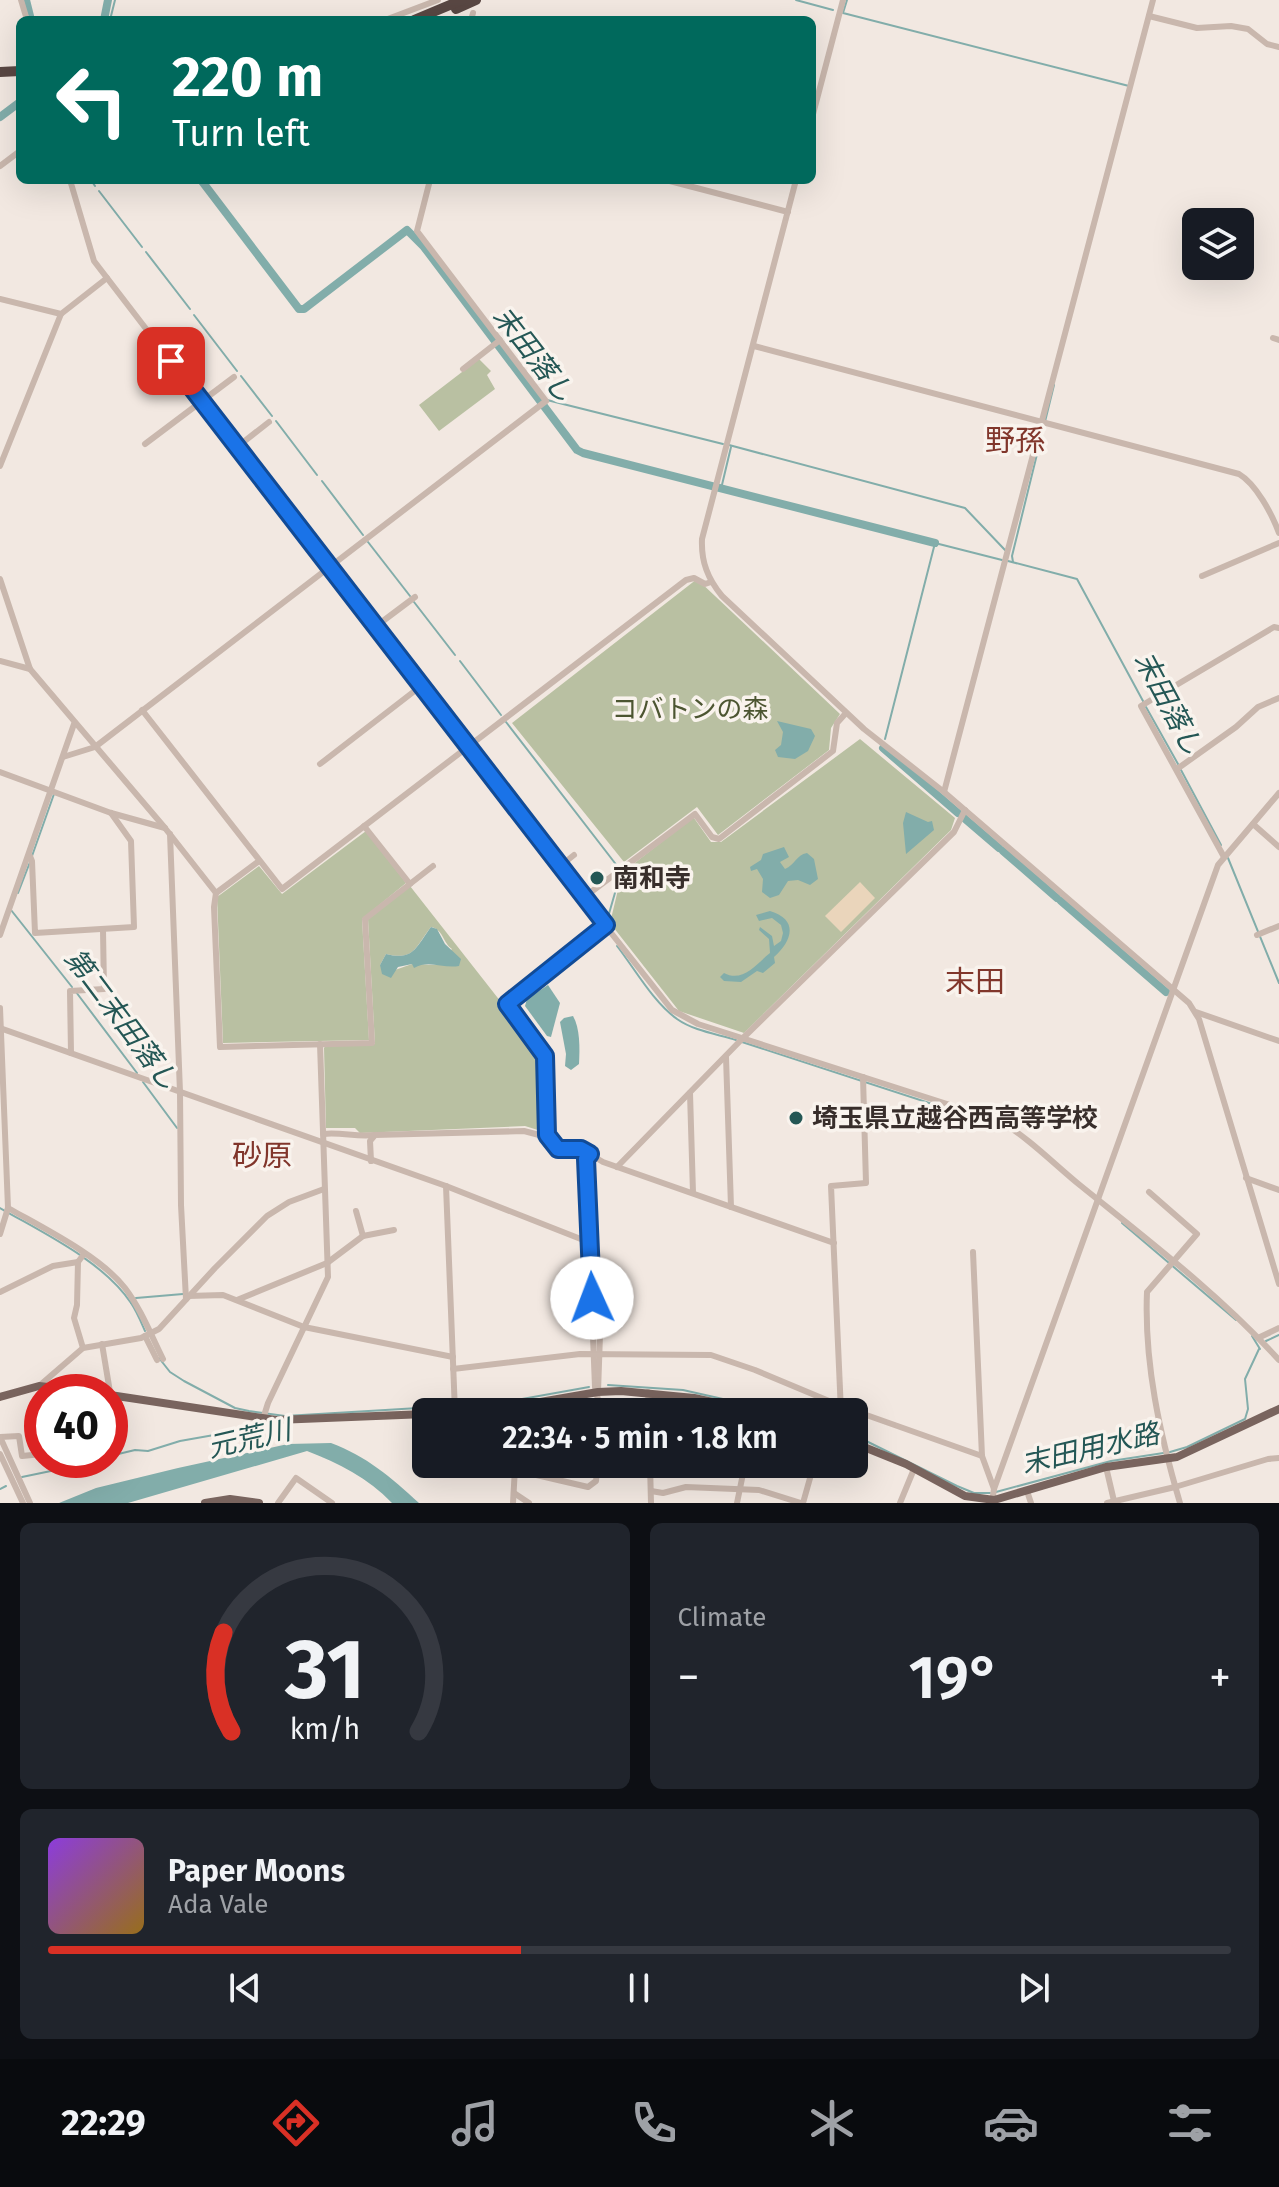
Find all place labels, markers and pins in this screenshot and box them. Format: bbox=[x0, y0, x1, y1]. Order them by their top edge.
pin bbox=[137, 327, 205, 395]
place label: 南和寺 bbox=[613, 863, 691, 894]
marker: 南和寺 bbox=[588, 869, 606, 887]
place label: 埼玉県立越谷西高等学校 bbox=[812, 1103, 1098, 1134]
marker: 埼玉県立越谷西高等学校 bbox=[787, 1109, 805, 1127]

